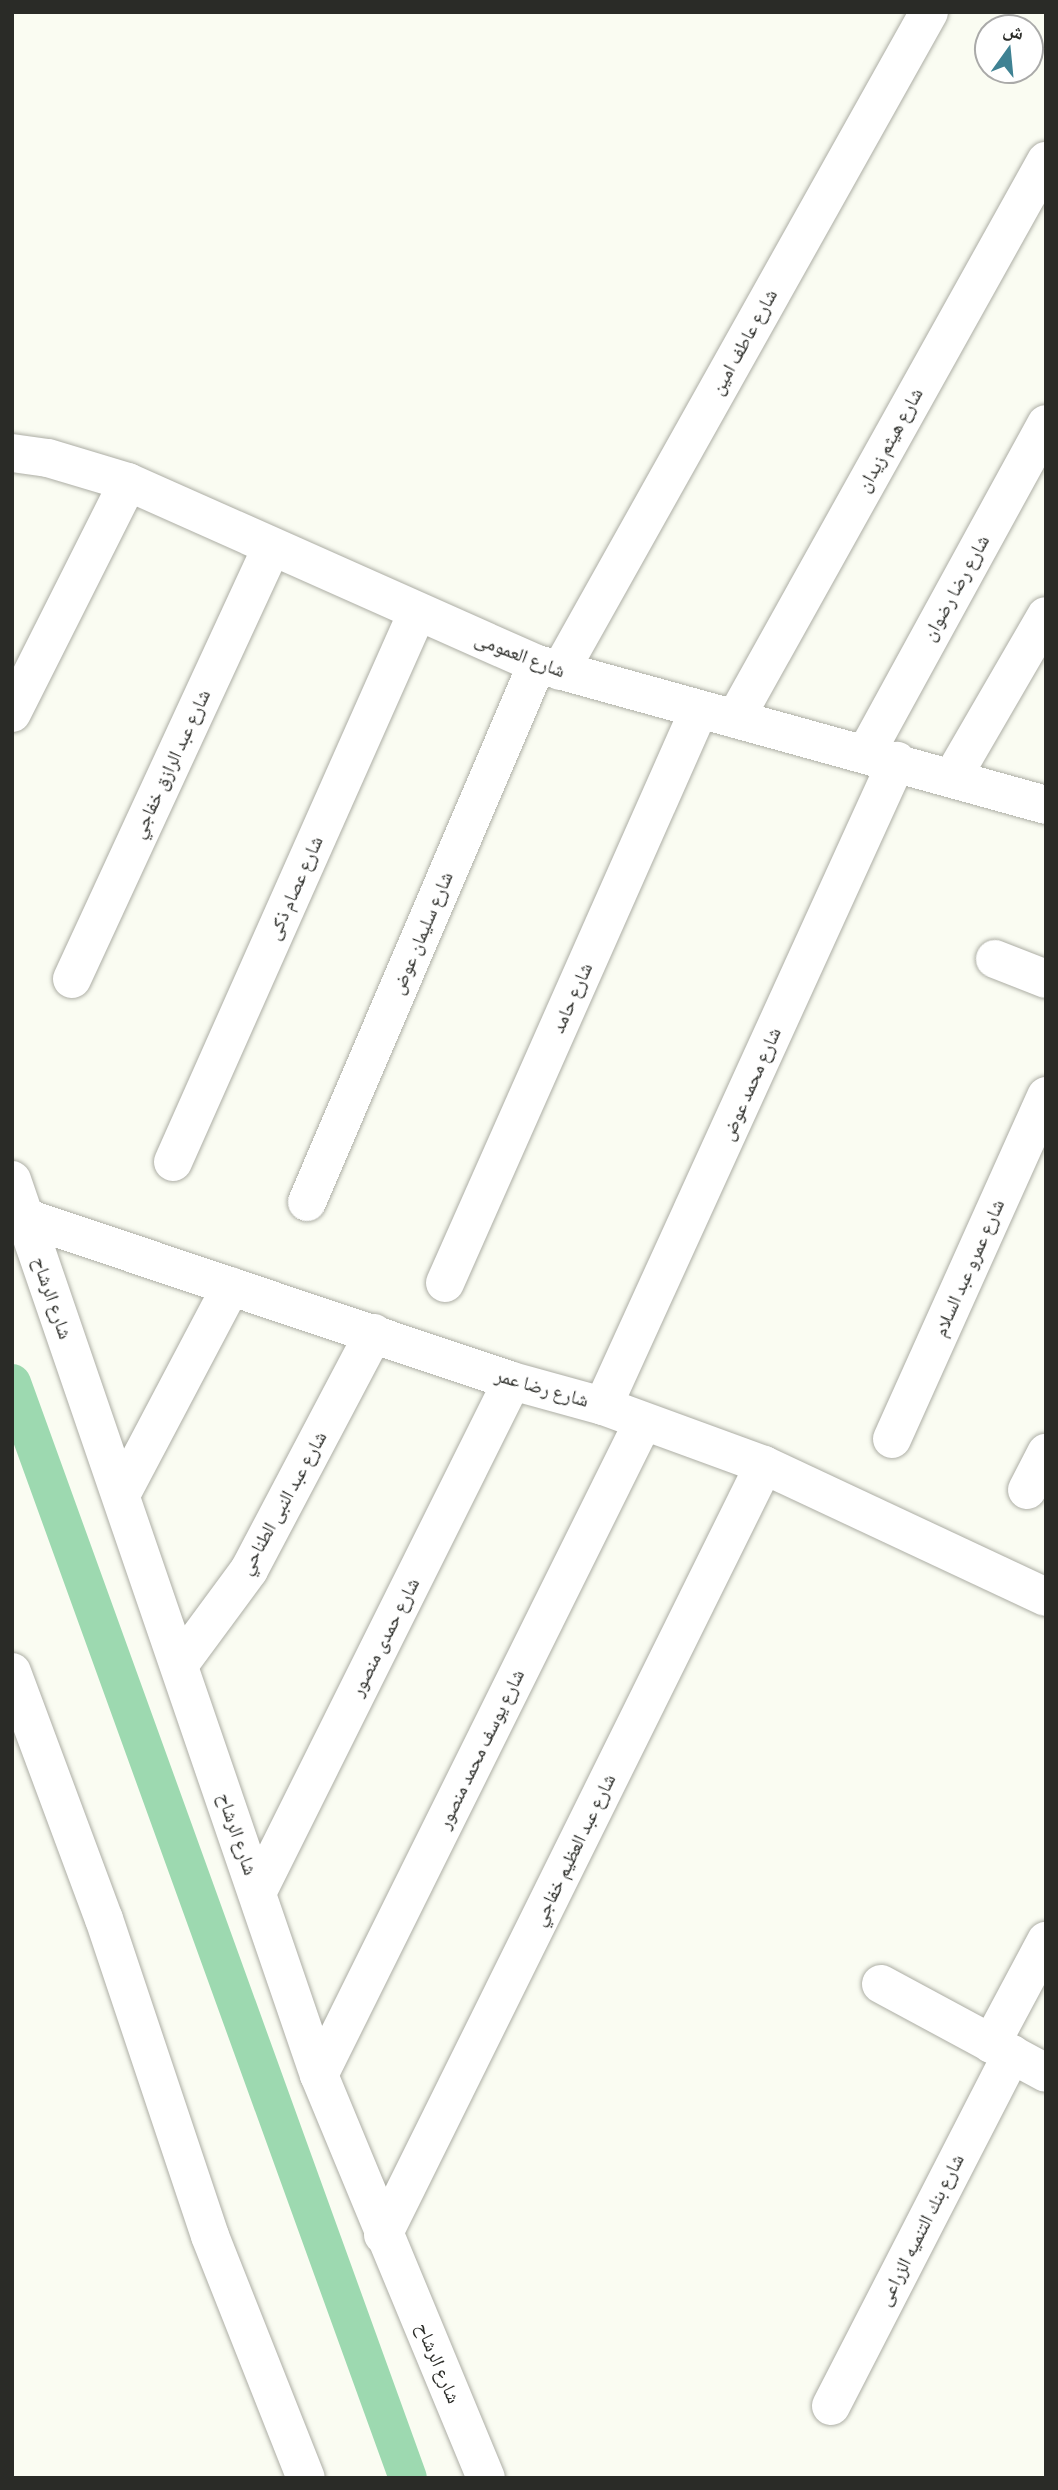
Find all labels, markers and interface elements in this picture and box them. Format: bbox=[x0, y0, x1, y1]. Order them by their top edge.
north arrow bbox=[974, 14, 1044, 84]
text: ش bbox=[1001, 15, 1027, 46]
street label: شارع عاطف امين bbox=[706, 285, 782, 399]
street label: شارع هيثم زيدان bbox=[852, 384, 928, 496]
street label: شارع رضا رضوان bbox=[918, 531, 994, 645]
street label: شارع العمومى bbox=[472, 627, 568, 683]
street label: شارع عبد الرازق خفاجي bbox=[127, 686, 215, 842]
street label: شارع عصام ذكى bbox=[262, 833, 328, 943]
street label: شارع سليمان عوض bbox=[386, 868, 458, 998]
street label: شارع حامد bbox=[546, 959, 598, 1037]
street label: شارع محمد عوض bbox=[716, 1024, 786, 1144]
street label: شارع عمرو عبد السلام bbox=[929, 1196, 1009, 1340]
street label: شارع الرشاح bbox=[27, 1254, 77, 1342]
street label: شارع رضا عمر bbox=[493, 1364, 591, 1412]
street label: شارع عبد النبى الطناحي bbox=[234, 1427, 332, 1579]
street label: شارع حمدى منصور bbox=[345, 1574, 425, 1700]
street label: شارع يوسف محمد منصور bbox=[433, 1666, 529, 1832]
street label: شارع عبد العظيم خفاجي bbox=[527, 1770, 621, 1930]
street label: شارع الرشاح bbox=[212, 1790, 262, 1878]
street label: شارع بنك التنميه الزراعى bbox=[873, 2150, 969, 2310]
street label: شارع الرشاح bbox=[411, 2319, 465, 2407]

